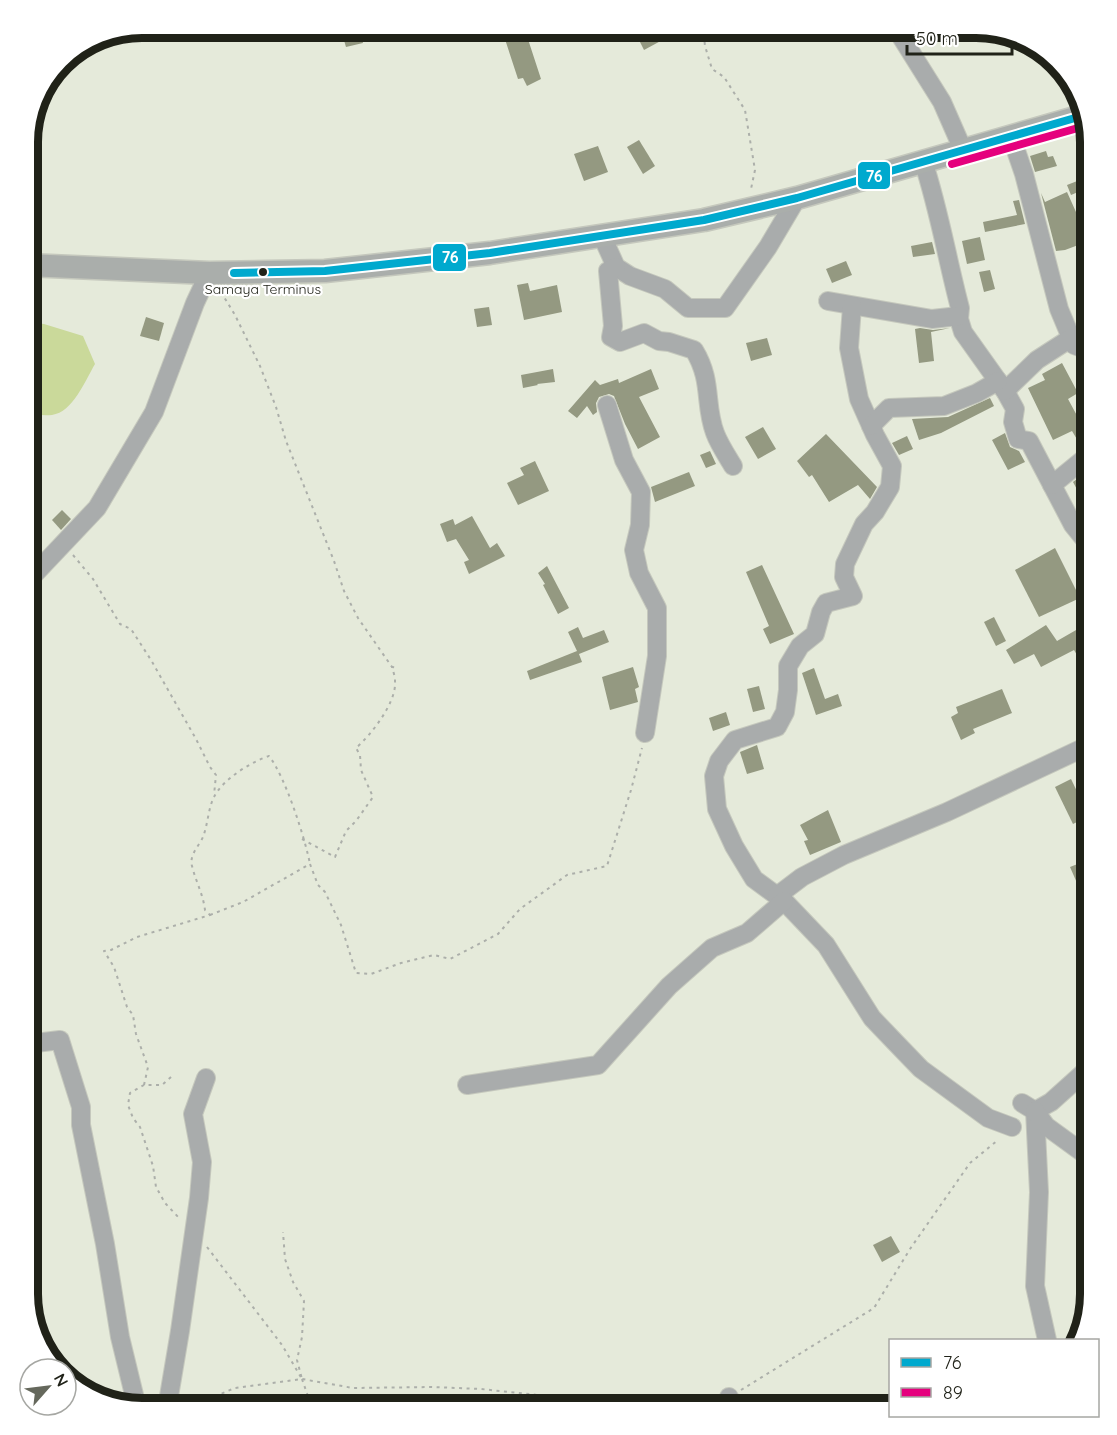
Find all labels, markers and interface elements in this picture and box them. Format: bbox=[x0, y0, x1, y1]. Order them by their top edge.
scale bar bbox=[907, 18, 1012, 56]
text: 50 m bbox=[916, 27, 958, 50]
line badge: 76 bbox=[857, 161, 891, 190]
text: 76 bbox=[865, 166, 883, 186]
line badge: 76 bbox=[432, 243, 467, 272]
text: 76 bbox=[441, 247, 459, 267]
marker: Samaya Terminus bbox=[257, 266, 269, 278]
place label: Samaya Terminus bbox=[205, 280, 321, 298]
legend bbox=[889, 1339, 1099, 1417]
text: 76 bbox=[943, 1351, 962, 1374]
north arrow bbox=[18, 1357, 78, 1417]
text: N bbox=[50, 1370, 73, 1390]
text: 89 bbox=[943, 1381, 963, 1404]

